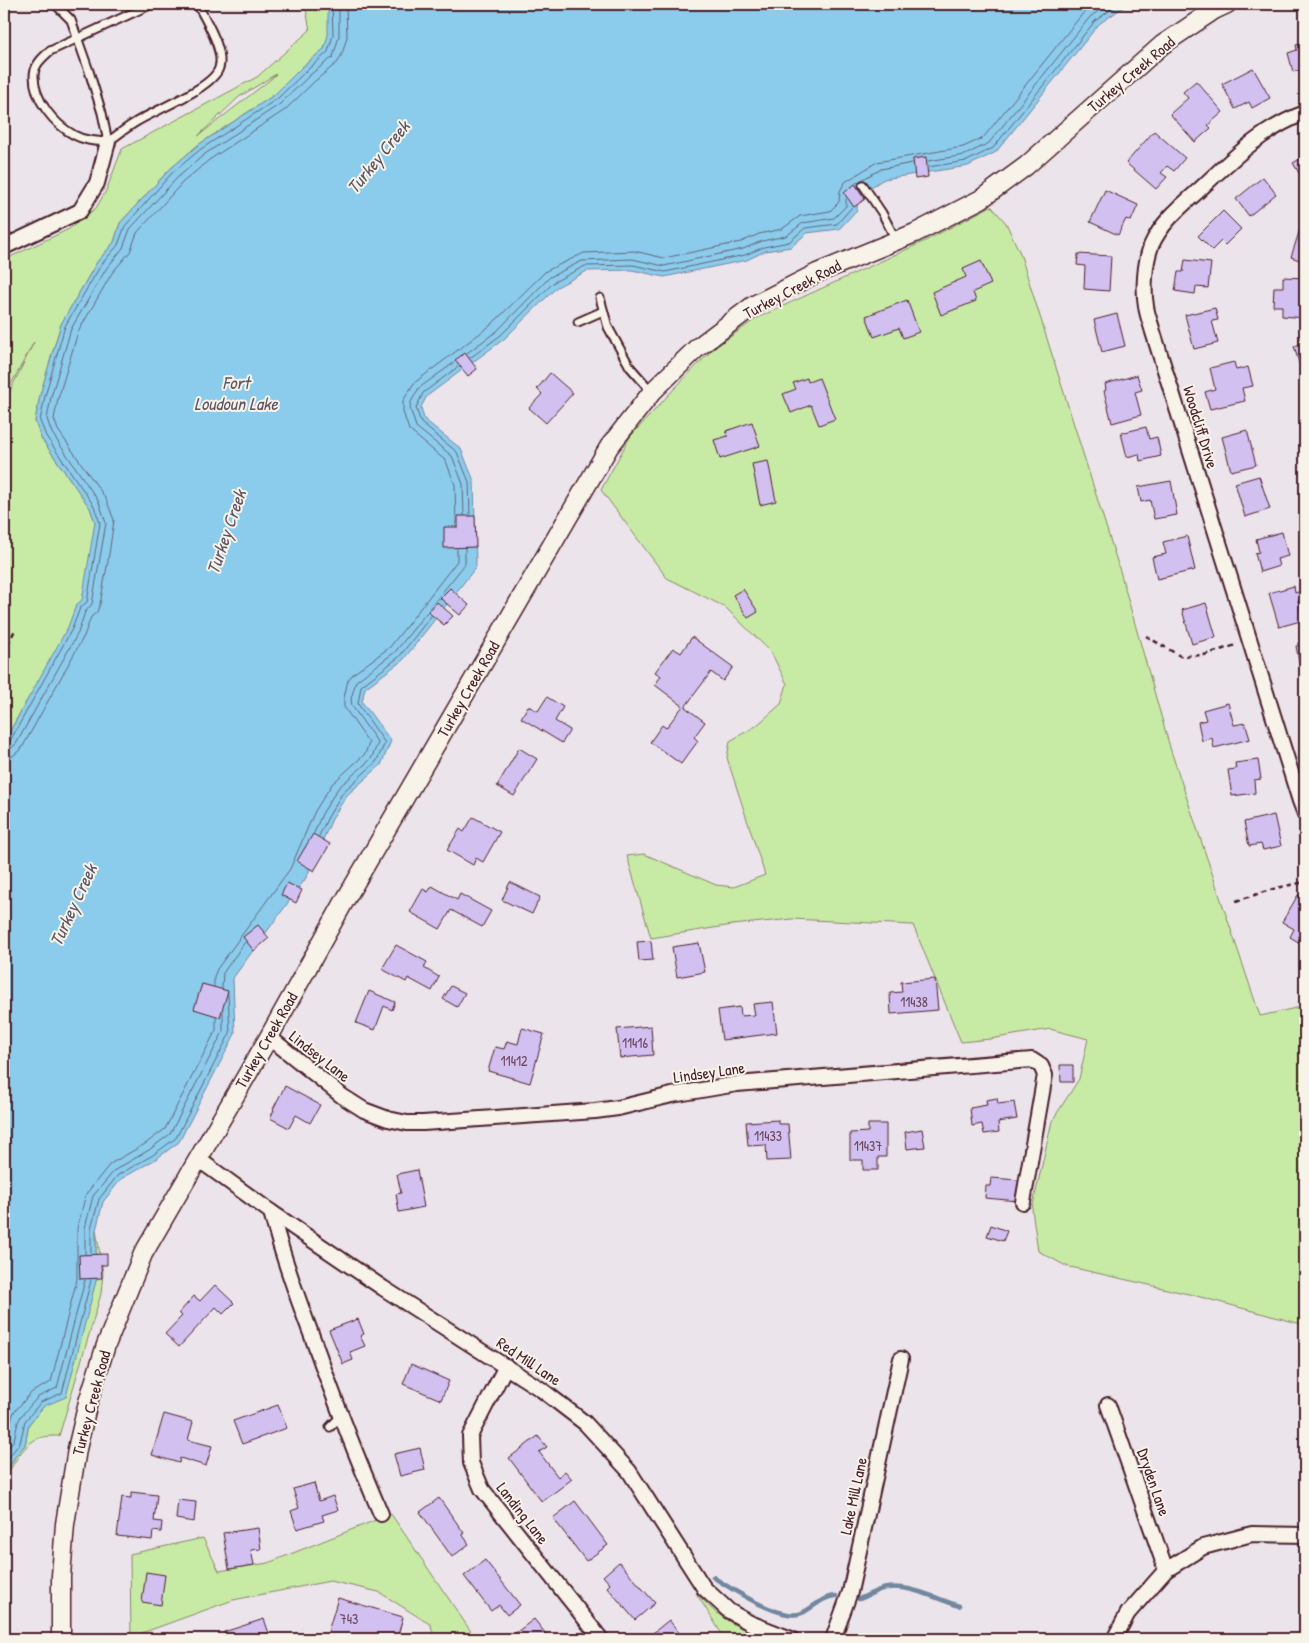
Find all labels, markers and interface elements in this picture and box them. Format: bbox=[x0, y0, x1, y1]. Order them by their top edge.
street label: Turkey Creek Road bbox=[1083, 31, 1179, 117]
water label: Turkey Creek bbox=[341, 114, 416, 199]
street label: Turkey Creek Road bbox=[739, 254, 845, 324]
water label: Fort Loudoun Lake bbox=[194, 370, 278, 416]
street label: Woodcliff Drive bbox=[1178, 383, 1224, 472]
water label: Turkey Creek bbox=[200, 485, 253, 577]
street label: Turkey Creek Road bbox=[432, 637, 504, 741]
water label: Turkey Creek bbox=[43, 859, 103, 950]
street label: Turkey Creek Road bbox=[230, 988, 302, 1092]
house number: 11438 bbox=[900, 992, 928, 1011]
street label: Lindsey Lane bbox=[285, 1025, 356, 1087]
house number: 11416 bbox=[622, 1033, 648, 1052]
house number: 11412 bbox=[500, 1051, 528, 1070]
street label: Lindsey Lane bbox=[672, 1056, 747, 1088]
house number: 11433 bbox=[754, 1126, 782, 1145]
house number: 11437 bbox=[854, 1136, 882, 1155]
street label: Red Mill Lane bbox=[493, 1331, 566, 1391]
street label: Turkey Creek Road bbox=[66, 1348, 116, 1458]
street label: Dryden Lane bbox=[1132, 1445, 1176, 1519]
street label: Lake Mill Lane bbox=[834, 1455, 872, 1537]
street label: Landing Lane bbox=[492, 1477, 555, 1549]
house number: 743 bbox=[340, 1609, 358, 1628]

